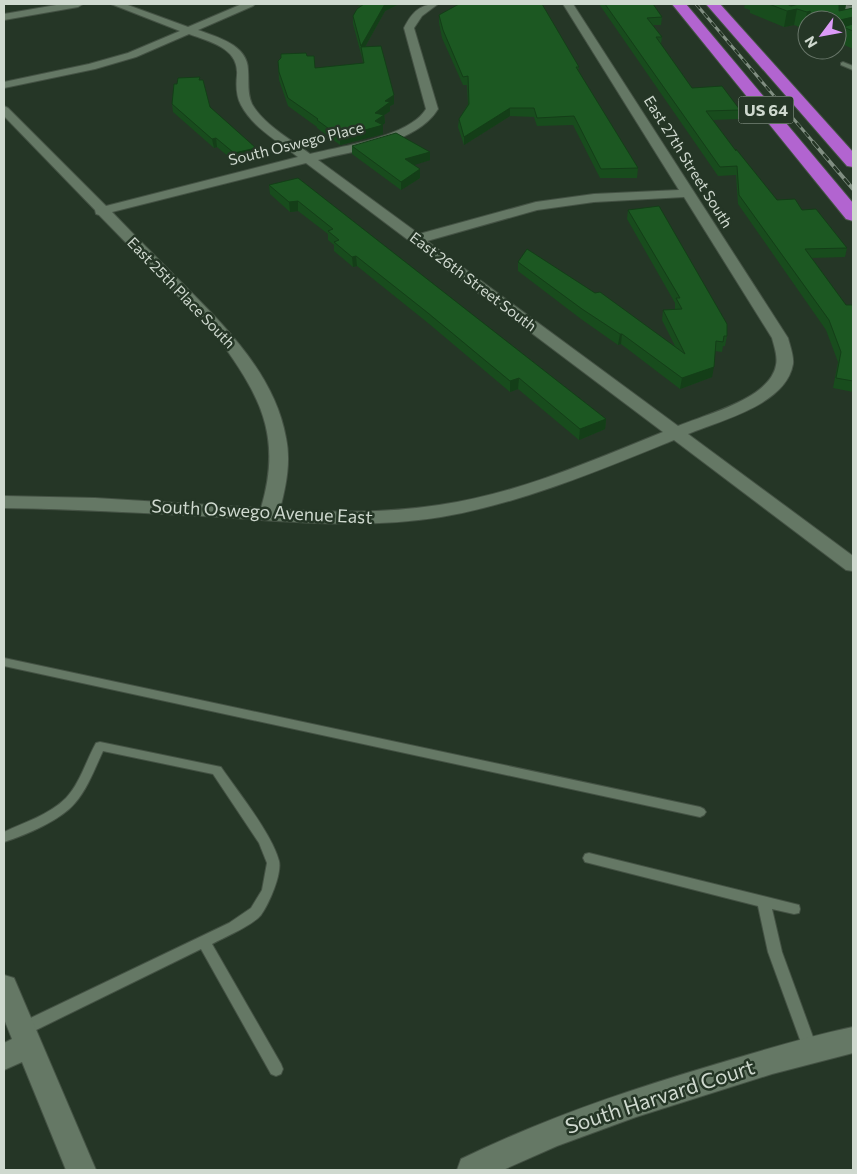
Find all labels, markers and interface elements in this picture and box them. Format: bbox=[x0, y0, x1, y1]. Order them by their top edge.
north arrow bbox=[797, 10, 847, 60]
text: N bbox=[801, 33, 821, 51]
street label: East 27th Street South bbox=[641, 92, 737, 231]
road number: US 64 bbox=[738, 96, 794, 124]
street label: South Oswego Place bbox=[226, 118, 365, 169]
street label: East 26th Street South bbox=[407, 228, 540, 335]
street label: East 25th Place South bbox=[124, 233, 239, 352]
street label: South Oswego Avenue East bbox=[151, 494, 373, 528]
street label: South Harvard Court bbox=[562, 1053, 757, 1138]

